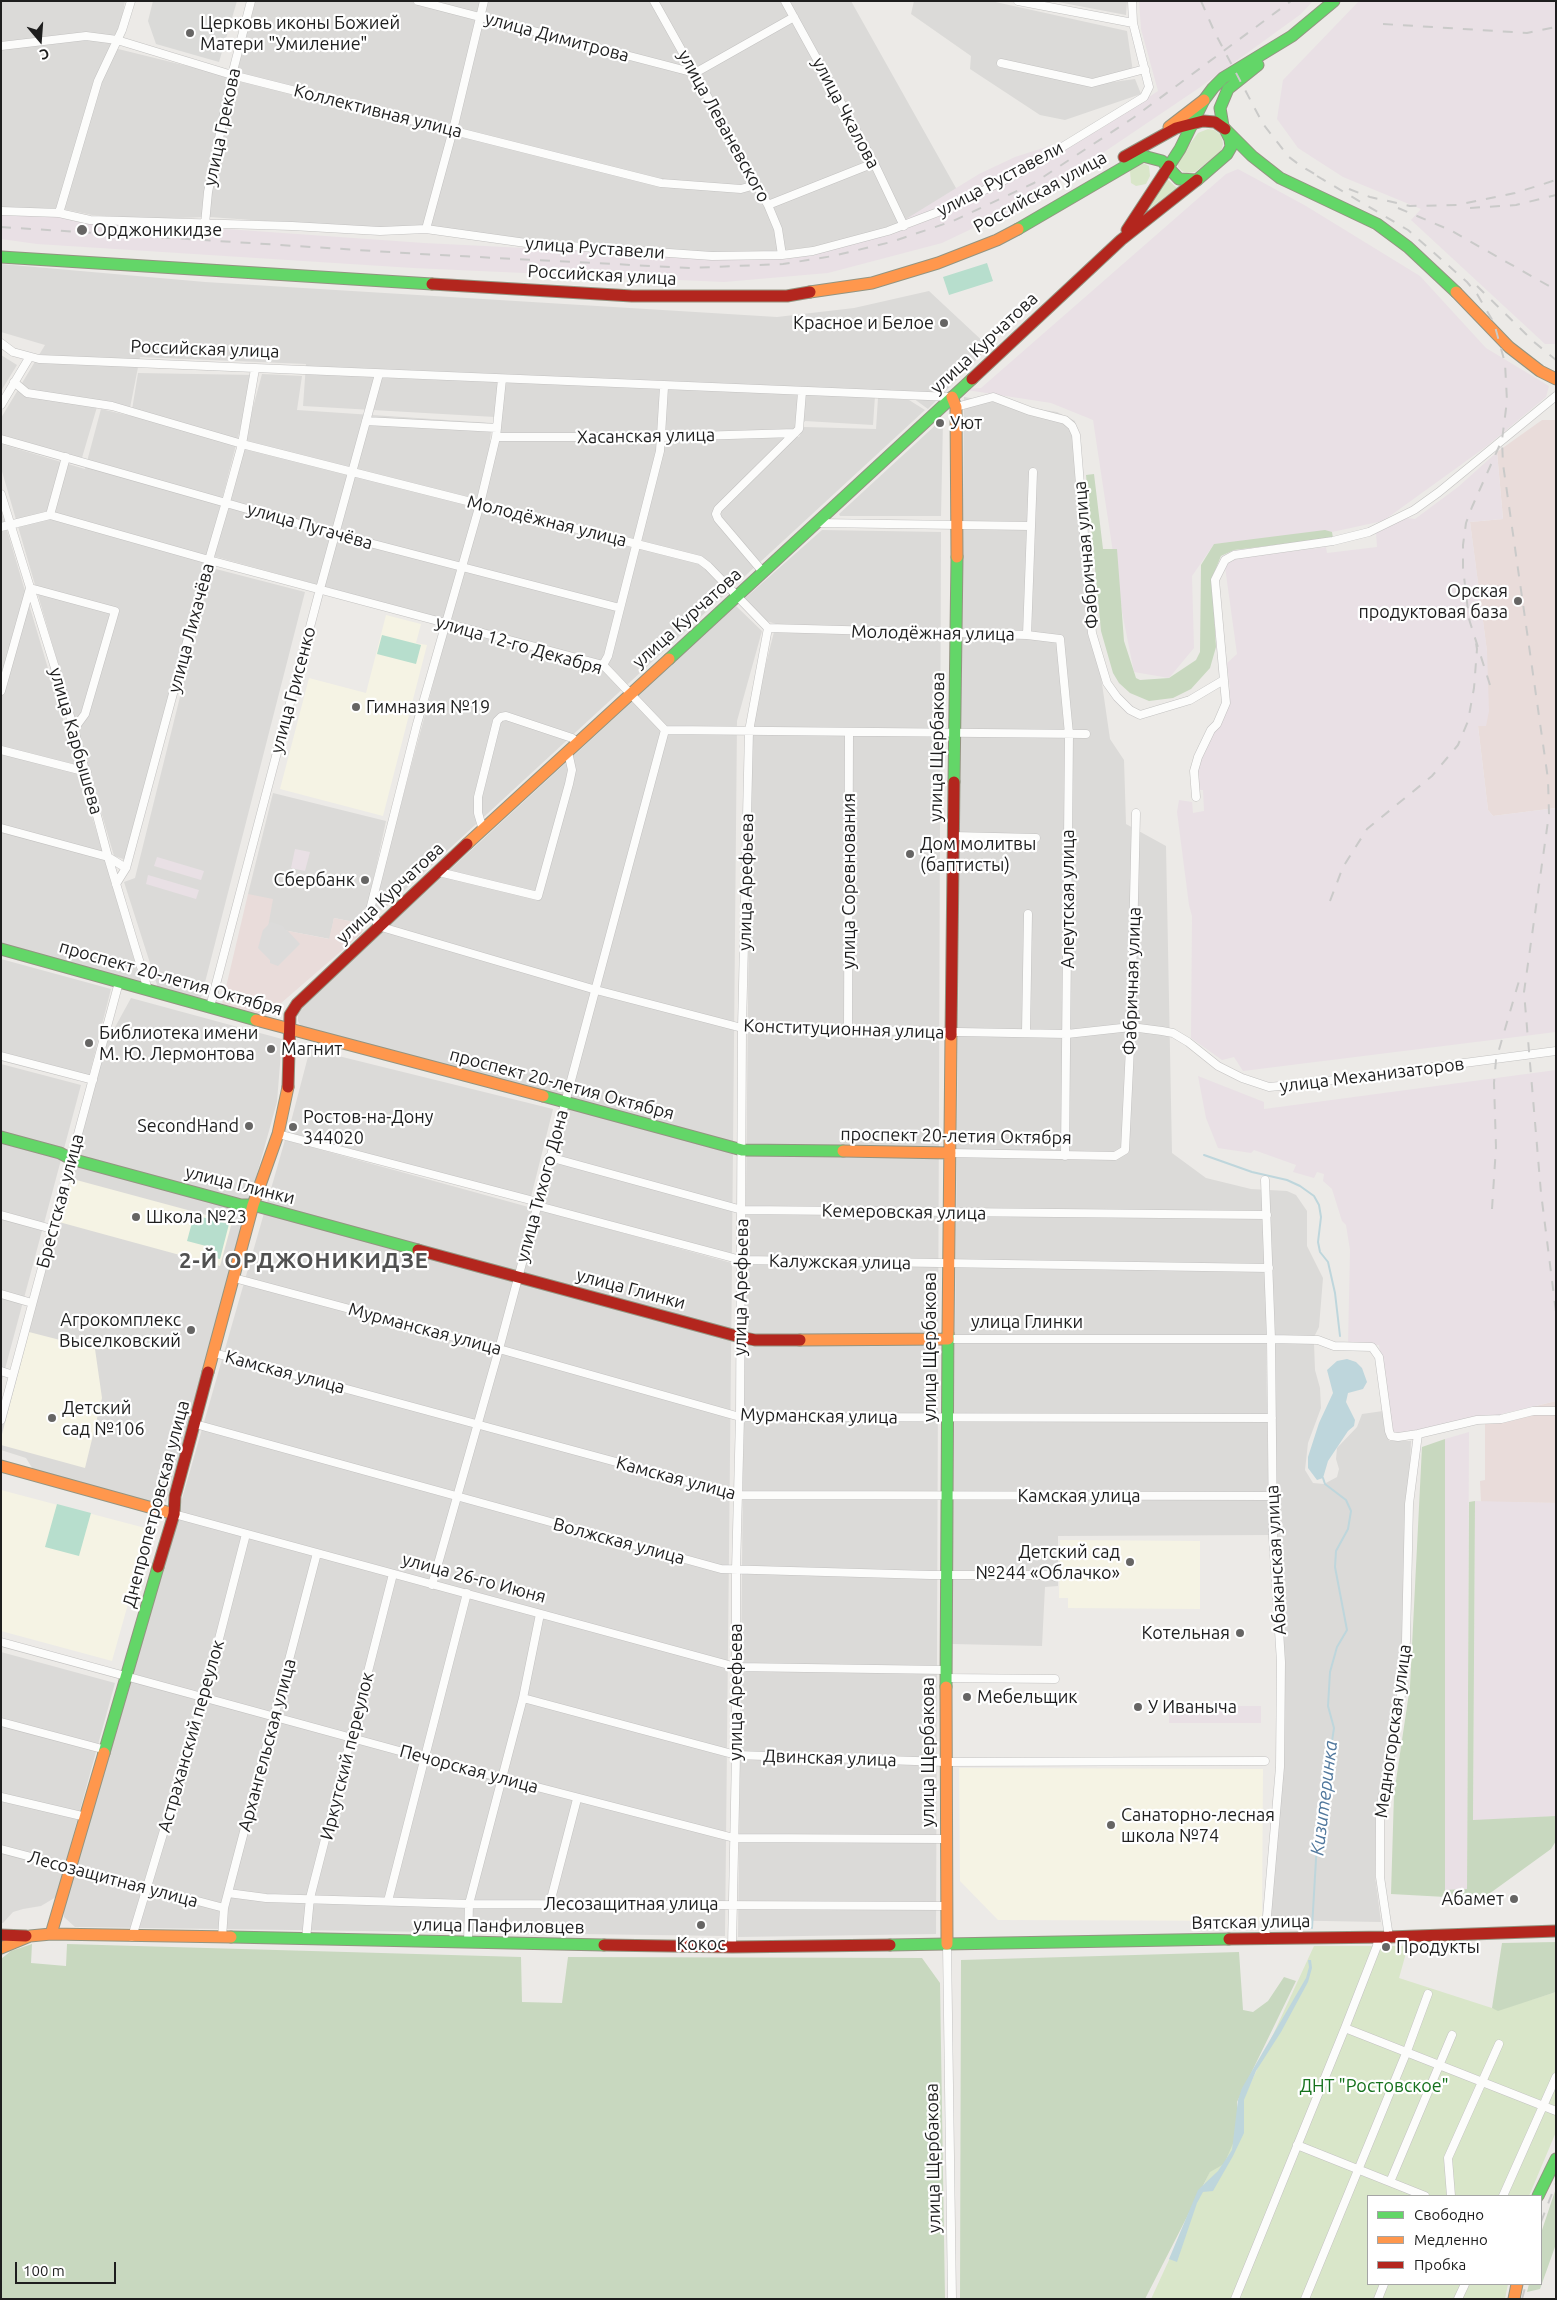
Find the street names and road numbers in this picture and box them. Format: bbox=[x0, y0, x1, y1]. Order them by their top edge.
street label: улица Димитрова bbox=[482, 7, 632, 67]
street label: улица Леваневского bbox=[673, 46, 775, 206]
street label: улица Чкалова bbox=[808, 54, 884, 172]
street label: улица Грекова bbox=[199, 66, 245, 188]
street label: Коллективная улица bbox=[291, 80, 465, 142]
street label: улица Руставели bbox=[933, 137, 1067, 221]
street label: Российская улица bbox=[970, 146, 1110, 238]
street label: улица Руставели bbox=[524, 232, 666, 264]
street label: Российская улица bbox=[527, 260, 677, 290]
street label: улица Курчатова bbox=[926, 288, 1042, 398]
street label: Российская улица bbox=[130, 336, 280, 362]
street label: Хасанская улица bbox=[577, 424, 715, 448]
street label: Фабричная улица bbox=[1069, 480, 1103, 630]
street label: Молодёжная улица bbox=[465, 491, 629, 551]
street label: улица Пугачёва bbox=[245, 498, 375, 554]
street label: улица Лихачёва bbox=[163, 561, 219, 695]
street label: улица Курчатова bbox=[628, 563, 746, 673]
street label: улица 12-го Декабря bbox=[433, 611, 605, 679]
street label: Молодёжная улица bbox=[851, 621, 1015, 645]
street label: улица Грисенко bbox=[266, 624, 320, 756]
street label: улица Карбышева bbox=[45, 665, 107, 817]
street label: улица Щербакова bbox=[925, 672, 949, 822]
street label: улица Соревнования bbox=[838, 793, 860, 969]
street label: улица Арефьева bbox=[734, 813, 758, 951]
street label: Алеутская улица bbox=[1057, 829, 1079, 969]
street label: улица Курчатова bbox=[332, 838, 448, 948]
street label: Фабричная улица bbox=[1119, 906, 1145, 1056]
street label: проспект 20-летия Октября bbox=[57, 936, 285, 1020]
street label: Конституционная улица bbox=[743, 1015, 945, 1043]
street label: проспект 20-летия Октября bbox=[447, 1044, 677, 1124]
street label: улица Механизаторов bbox=[1278, 1053, 1466, 1097]
street label: улица Тихого Дона bbox=[511, 1107, 573, 1265]
street label: проспект 20-летия Октября bbox=[840, 1123, 1072, 1149]
street label: Брестская улица bbox=[32, 1132, 88, 1270]
street label: улица Глинки bbox=[183, 1161, 297, 1209]
street label: Кемеровская улица bbox=[821, 1200, 987, 1224]
street label: улица Арефьева bbox=[729, 1218, 753, 1356]
street label: Калужская улица bbox=[769, 1250, 911, 1274]
street label: улица Глинки bbox=[574, 1264, 688, 1314]
street label: улица Щербакова bbox=[919, 1272, 941, 1422]
street label: Мурманская улица bbox=[346, 1298, 504, 1360]
street label: улица Глинки bbox=[971, 1311, 1083, 1333]
street label: Камская улица bbox=[223, 1346, 347, 1398]
street label: Днепропетровская улица bbox=[118, 1398, 194, 1610]
street label: Мурманская улица bbox=[740, 1404, 898, 1428]
street label: Камская улица bbox=[614, 1452, 738, 1504]
street label: Абаканская улица bbox=[1261, 1484, 1291, 1636]
street label: Камская улица bbox=[1017, 1485, 1141, 1507]
street label: Волжская улица bbox=[551, 1513, 687, 1569]
street label: улица 26-го Июня bbox=[400, 1548, 548, 1608]
street label: улица Арефьева bbox=[725, 1623, 747, 1761]
street label: Астраханский переулок bbox=[153, 1637, 229, 1835]
street label: Медногорская улица bbox=[1370, 1643, 1416, 1819]
street label: Архангельская улица bbox=[234, 1656, 300, 1834]
street label: Иркутский переулок bbox=[316, 1670, 378, 1842]
street label: улица Щербакова bbox=[917, 1677, 939, 1827]
street label: Печорская улица bbox=[397, 1740, 541, 1798]
street label: Двинская улица bbox=[763, 1745, 897, 1771]
street label: Лесозащитная улица bbox=[26, 1846, 200, 1912]
street label: Лесозащитная улица bbox=[543, 1893, 719, 1915]
street label: Вятская улица bbox=[1191, 1910, 1311, 1934]
street label: улица Панфиловцев bbox=[413, 1914, 585, 1938]
street label: улица Щербакова bbox=[921, 2083, 945, 2233]

